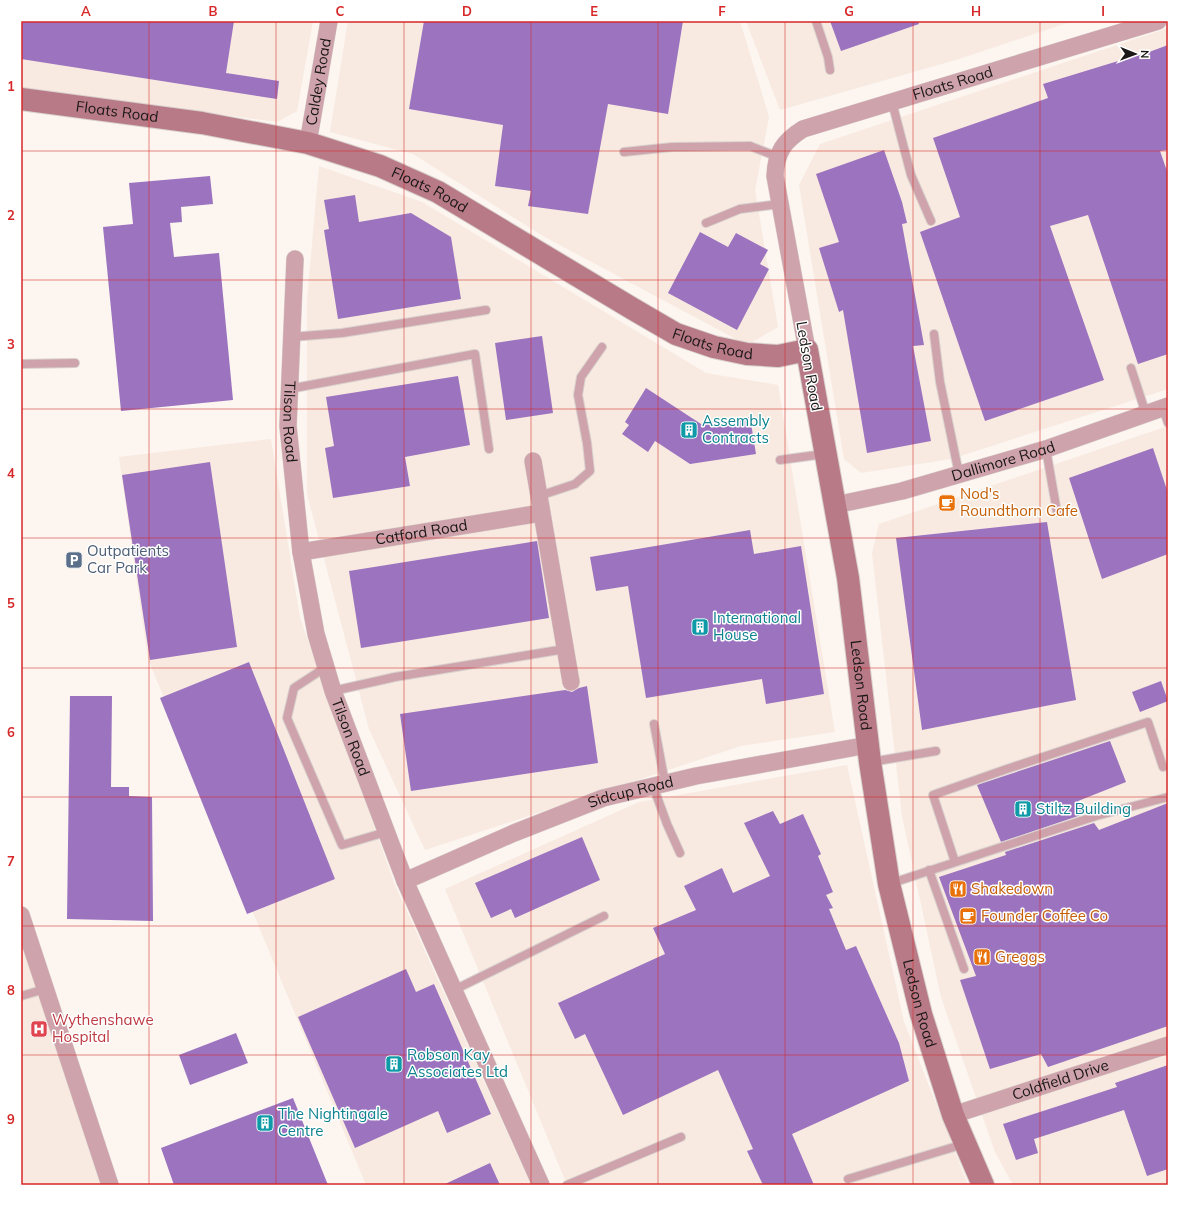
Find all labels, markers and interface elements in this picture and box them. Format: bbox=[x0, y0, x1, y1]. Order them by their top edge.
text: A bbox=[81, 3, 91, 19]
text: B bbox=[209, 3, 218, 19]
text: C bbox=[336, 3, 345, 19]
text: D bbox=[462, 3, 472, 19]
text: E bbox=[590, 3, 598, 19]
text: F bbox=[718, 3, 726, 19]
text: G bbox=[844, 3, 854, 19]
text: H bbox=[971, 3, 981, 19]
text: I bbox=[1101, 3, 1105, 19]
north arrow bbox=[1115, 34, 1155, 74]
street label: Caldey Road bbox=[301, 37, 335, 127]
text: N bbox=[1138, 50, 1152, 58]
street label: Floats Road bbox=[910, 62, 995, 104]
text: 1 bbox=[7, 78, 15, 94]
street label: Floats Road bbox=[75, 96, 160, 126]
street label: Floats Road bbox=[389, 162, 471, 217]
text: 2 bbox=[7, 207, 15, 223]
street label: Ledson Road bbox=[792, 320, 827, 412]
street label: Floats Road bbox=[670, 323, 754, 363]
text: 3 bbox=[7, 336, 15, 352]
street label: Tilson Road bbox=[279, 381, 302, 463]
place label: Assembly Contracts bbox=[702, 411, 770, 447]
building icon: Assembly Contracts bbox=[679, 420, 699, 440]
street label: Dallimore Road bbox=[949, 437, 1058, 485]
text: 4 bbox=[7, 465, 15, 481]
place label: Nod's Roundthorn Cafe bbox=[960, 484, 1078, 520]
cafe icon: Nod's Roundthorn Cafe bbox=[937, 493, 957, 513]
street label: Catford Road bbox=[374, 515, 469, 549]
place label: Outpatients Car Park bbox=[87, 541, 169, 577]
parking icon: Outpatients Car Park bbox=[64, 550, 84, 570]
text: 5 bbox=[7, 595, 15, 611]
place label: International House bbox=[713, 608, 801, 644]
building icon: International House bbox=[690, 617, 710, 637]
street label: Ledson Road bbox=[846, 639, 876, 731]
street label: Tilson Road bbox=[328, 695, 374, 779]
text: 6 bbox=[7, 724, 15, 740]
street label: Sidcup Road bbox=[585, 772, 675, 812]
building icon: Stiltz Building bbox=[1013, 799, 1033, 819]
place label: Stiltz Building bbox=[1036, 799, 1131, 818]
text: 7 bbox=[7, 853, 15, 869]
restaurant icon: Shakedown bbox=[948, 879, 968, 899]
place label: Shakedown bbox=[971, 879, 1053, 898]
cafe icon: Founder Coffee Co bbox=[958, 906, 978, 926]
place label: Founder Coffee Co bbox=[981, 906, 1108, 925]
restaurant icon: Greggs bbox=[972, 947, 992, 967]
place label: Greggs bbox=[995, 947, 1045, 966]
street label: Ledson Road bbox=[899, 957, 941, 1050]
text: 8 bbox=[7, 982, 15, 998]
place label: Wythenshawe Hospital bbox=[52, 1010, 154, 1046]
hospital icon: Wythenshawe Hospital bbox=[29, 1019, 49, 1039]
place label: Robson Kay Associates Ltd bbox=[407, 1045, 508, 1081]
building icon: Robson Kay Associates Ltd bbox=[384, 1054, 404, 1074]
street label: Coldfield Drive bbox=[1010, 1055, 1111, 1104]
place label: The Nightingale Centre bbox=[278, 1104, 388, 1140]
text: 9 bbox=[7, 1111, 15, 1127]
building icon: The Nightingale Centre bbox=[255, 1113, 275, 1133]

